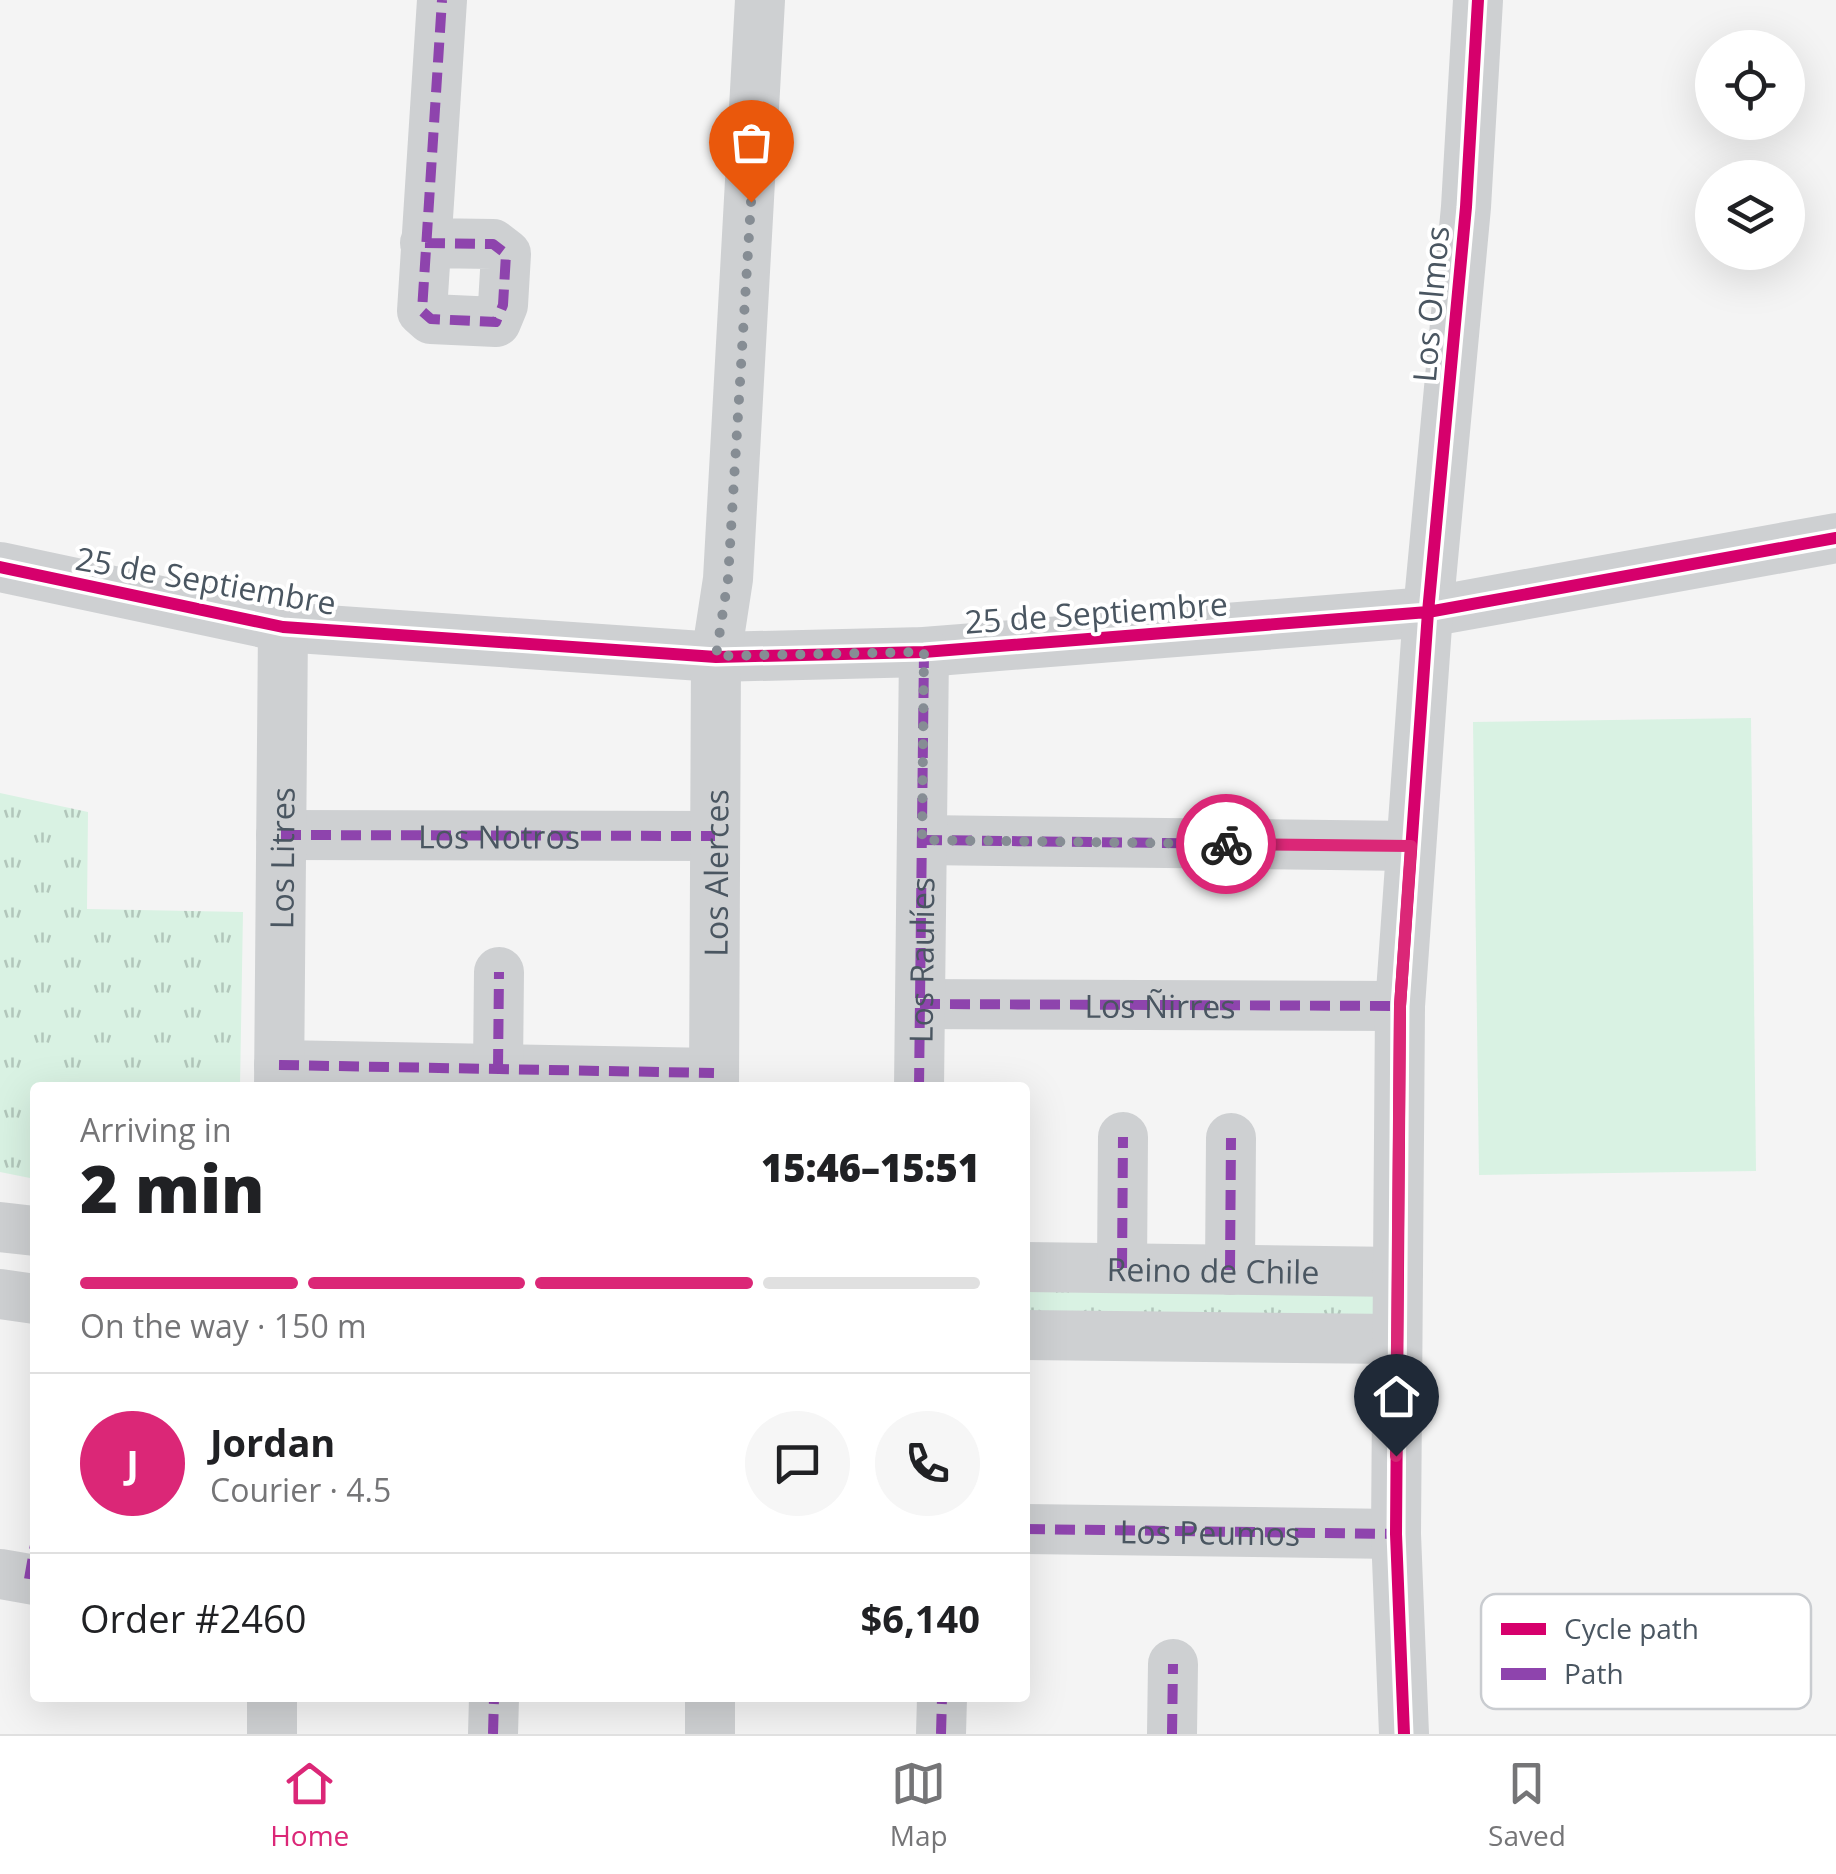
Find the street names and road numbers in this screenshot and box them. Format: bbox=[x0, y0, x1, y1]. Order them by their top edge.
street label: Los Olmos bbox=[1402, 224, 1458, 384]
street label: 25 de Septiembre bbox=[72, 536, 340, 624]
street label: 25 de Septiembre bbox=[963, 581, 1229, 643]
street label: Los Litres bbox=[259, 787, 303, 929]
street label: Los Alerces bbox=[693, 789, 737, 957]
street label: Los Notros bbox=[418, 814, 580, 857]
street label: Los Raulíes bbox=[898, 877, 943, 1043]
street label: Los Ñirres bbox=[1084, 983, 1236, 1027]
street label: Reino de Chile bbox=[1106, 1247, 1320, 1292]
street label: Los Peumos bbox=[1119, 1509, 1301, 1554]

